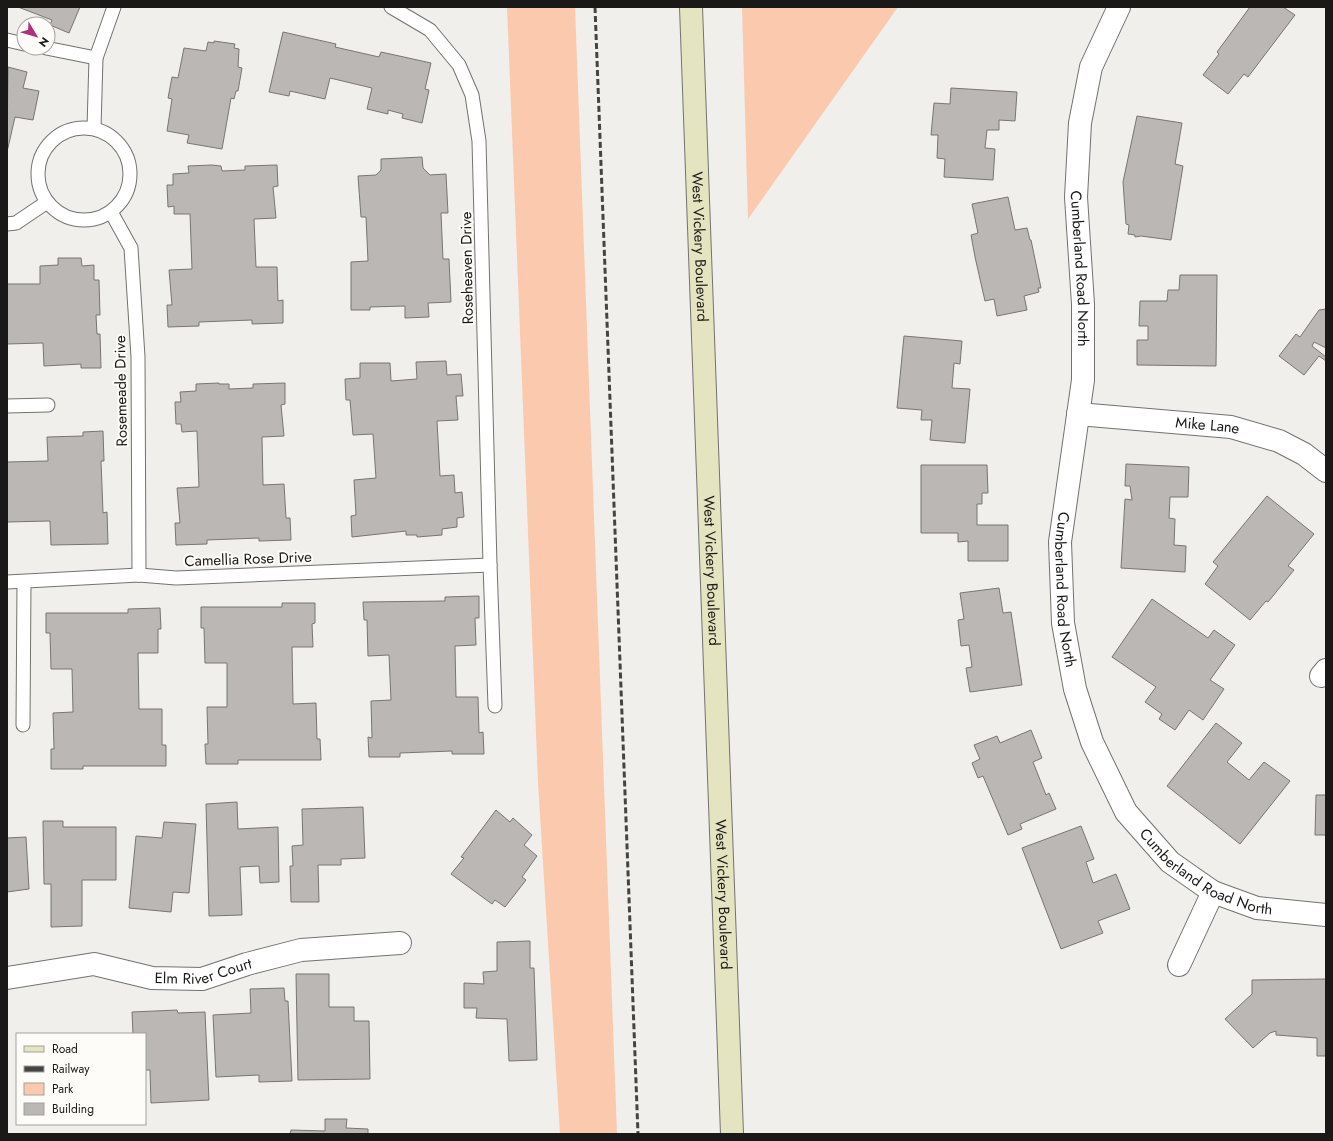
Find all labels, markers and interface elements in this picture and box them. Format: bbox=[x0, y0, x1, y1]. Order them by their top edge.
north arrow bbox=[16, 16, 56, 56]
text: N bbox=[35, 34, 53, 51]
street label: West Vickery Boulevard bbox=[686, 171, 713, 322]
street label: Cumberland Road North bbox=[1065, 190, 1094, 347]
street label: Roseheaven Drive bbox=[455, 211, 479, 325]
street label: Rosemeade Drive bbox=[109, 335, 133, 447]
street label: Mike Lane bbox=[1175, 411, 1243, 440]
street label: West Vickery Boulevard bbox=[698, 495, 725, 646]
street label: Cumberland Road North bbox=[1049, 510, 1082, 669]
street label: Camellia Rose Drive bbox=[184, 546, 312, 572]
street label: West Vickery Boulevard bbox=[710, 819, 737, 970]
street label: Cumberland Road North bbox=[1134, 823, 1274, 921]
street label: Elm River Court bbox=[154, 952, 254, 990]
legend bbox=[16, 1033, 146, 1125]
text: Road bbox=[52, 1040, 78, 1058]
text: Railway bbox=[52, 1060, 90, 1078]
text: Park bbox=[52, 1080, 74, 1098]
text: Building bbox=[52, 1100, 94, 1118]

